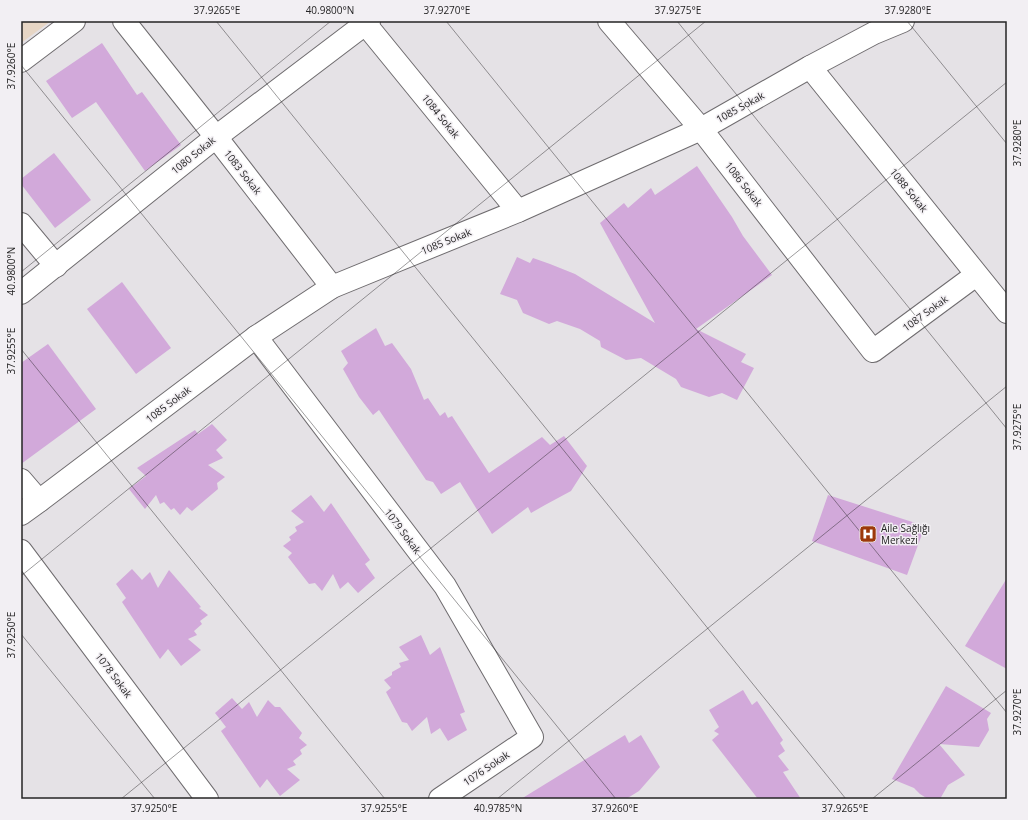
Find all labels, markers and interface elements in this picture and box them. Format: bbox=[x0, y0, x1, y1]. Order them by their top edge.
text: 37.9265°E bbox=[194, 3, 240, 17]
text: 40.9800°N bbox=[306, 3, 354, 17]
text: 37.9270°E bbox=[424, 3, 470, 17]
text: 37.9275°E bbox=[655, 3, 701, 17]
text: 37.9280°E bbox=[885, 3, 931, 17]
text: 37.9260°E bbox=[4, 43, 18, 89]
street label: 1085 Sokak bbox=[713, 88, 767, 126]
street label: 1084 Sokak bbox=[419, 91, 464, 142]
text: 37.9280°E bbox=[1010, 120, 1024, 166]
street label: 1080 Sokak bbox=[168, 132, 219, 177]
street label: 1083 Sokak bbox=[221, 147, 265, 198]
street label: 1086 Sokak bbox=[722, 159, 766, 210]
street label: 1088 Sokak bbox=[887, 165, 932, 216]
street label: 1085 Sokak bbox=[419, 224, 474, 257]
text: 40.9800°N bbox=[4, 247, 18, 295]
street label: 1087 Sokak bbox=[899, 291, 951, 334]
text: 37.9255°E bbox=[4, 328, 18, 374]
street label: 1085 Sokak bbox=[143, 382, 194, 426]
text: 37.9275°E bbox=[1010, 404, 1024, 450]
street label: 1079 Sokak bbox=[381, 506, 425, 557]
place label: Aile Sağlığı Merkezi bbox=[881, 521, 930, 547]
hospital icon: Aile Sağlığı Merkezi bbox=[858, 524, 878, 544]
text: 37.9250°E bbox=[4, 612, 18, 658]
street label: 1078 Sokak bbox=[92, 650, 136, 701]
text: 37.9270°E bbox=[1010, 689, 1024, 735]
street label: 1076 Sokak bbox=[460, 747, 513, 789]
text: 37.9250°E bbox=[131, 801, 177, 815]
text: 37.9255°E bbox=[361, 801, 407, 815]
text: 40.9785°N bbox=[474, 801, 522, 815]
text: 37.9260°E bbox=[592, 801, 638, 815]
text: 37.9265°E bbox=[822, 801, 868, 815]

